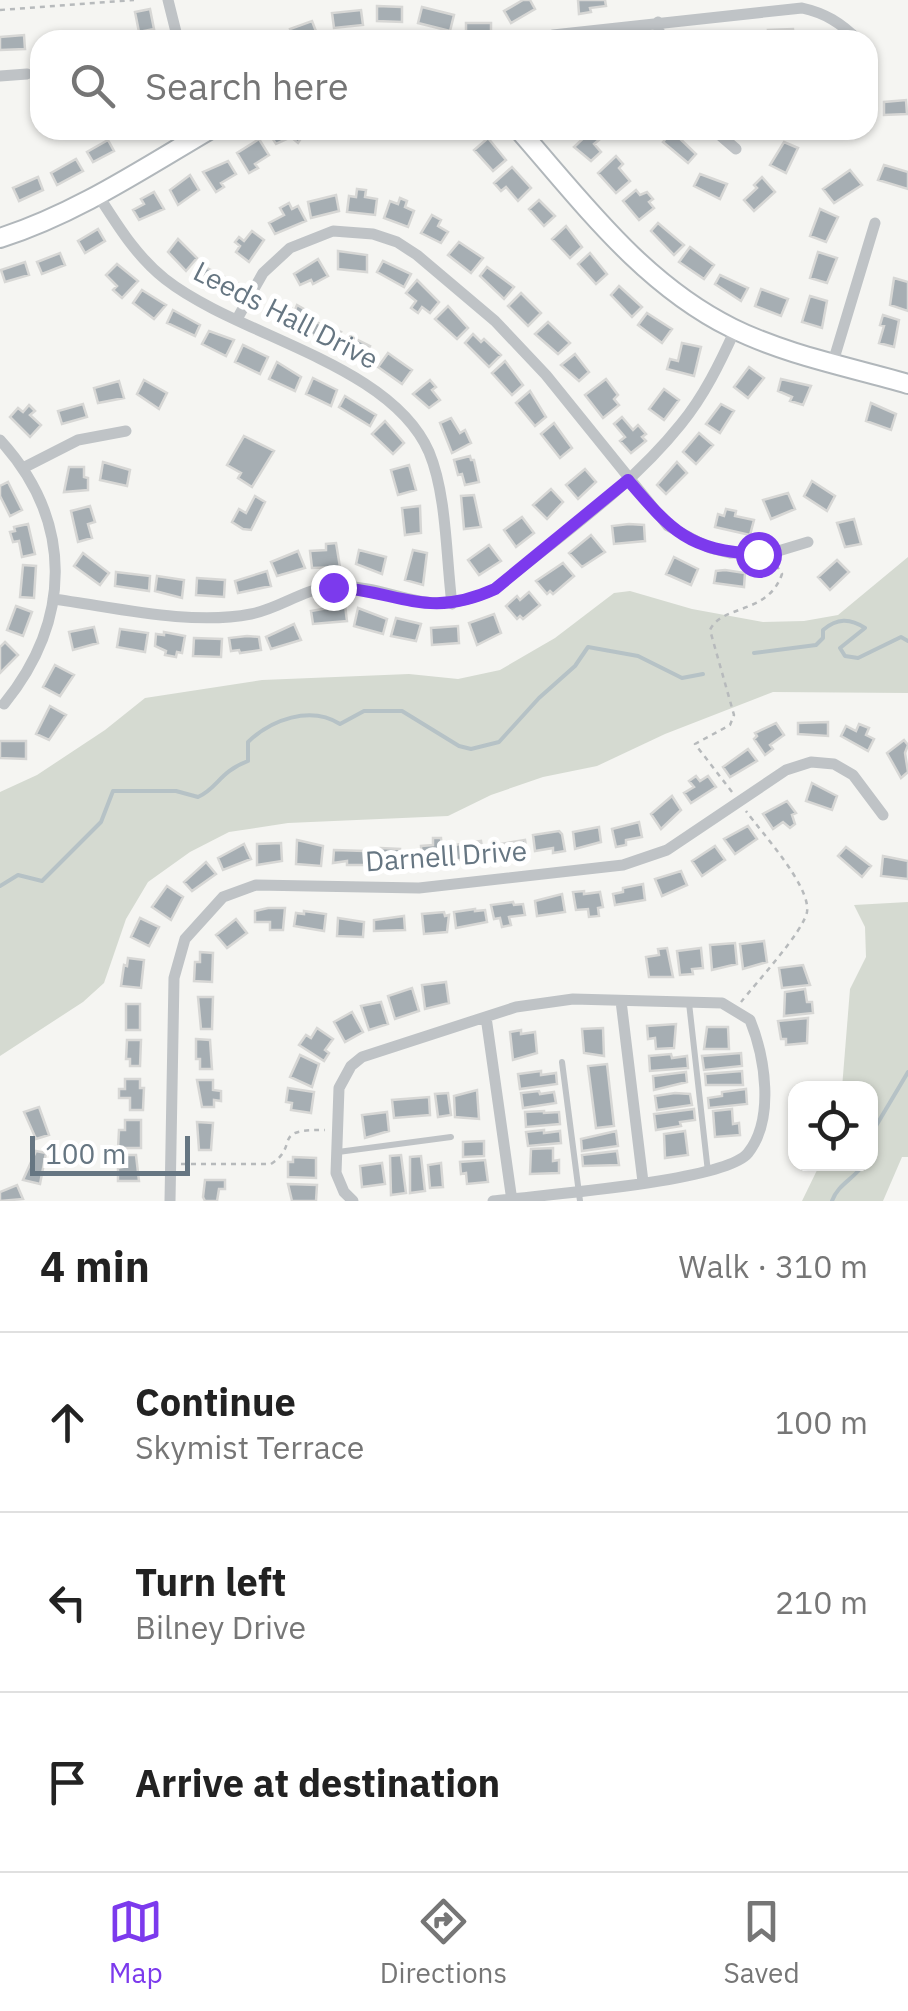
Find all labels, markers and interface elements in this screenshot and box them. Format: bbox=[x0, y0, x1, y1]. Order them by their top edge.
search box bbox=[30, 30, 878, 140]
icon: search bbox=[65, 58, 120, 113]
text: Search here bbox=[145, 61, 349, 110]
street label: Leeds Hall Drive bbox=[188, 252, 385, 377]
route start bbox=[736, 532, 782, 578]
route end bbox=[311, 565, 357, 611]
street label: Darnell Drive bbox=[364, 831, 528, 880]
map controls bbox=[788, 1081, 878, 1171]
button: locate bbox=[788, 1081, 878, 1171]
scale bar bbox=[30, 1131, 190, 1176]
text: 100 m bbox=[45, 1135, 126, 1172]
text: 4 min bbox=[40, 1239, 150, 1294]
text: Walk · 310 m bbox=[679, 1245, 868, 1287]
text: Continue bbox=[135, 1377, 296, 1426]
icon: ahead bbox=[40, 1395, 95, 1450]
text: 100 m bbox=[775, 1401, 868, 1443]
text: Skymist Terrace bbox=[135, 1426, 364, 1468]
text: Turn left bbox=[135, 1557, 286, 1606]
icon: left bbox=[40, 1575, 95, 1630]
text: 210 m bbox=[775, 1581, 868, 1623]
text: Bilney Drive bbox=[135, 1606, 306, 1648]
icon: arrive bbox=[40, 1755, 95, 1810]
text: Arrive at destination bbox=[135, 1758, 500, 1807]
tab: Map bbox=[108, 1894, 163, 1991]
tab: Directions bbox=[380, 1894, 507, 1991]
tab: Saved bbox=[724, 1894, 800, 1991]

